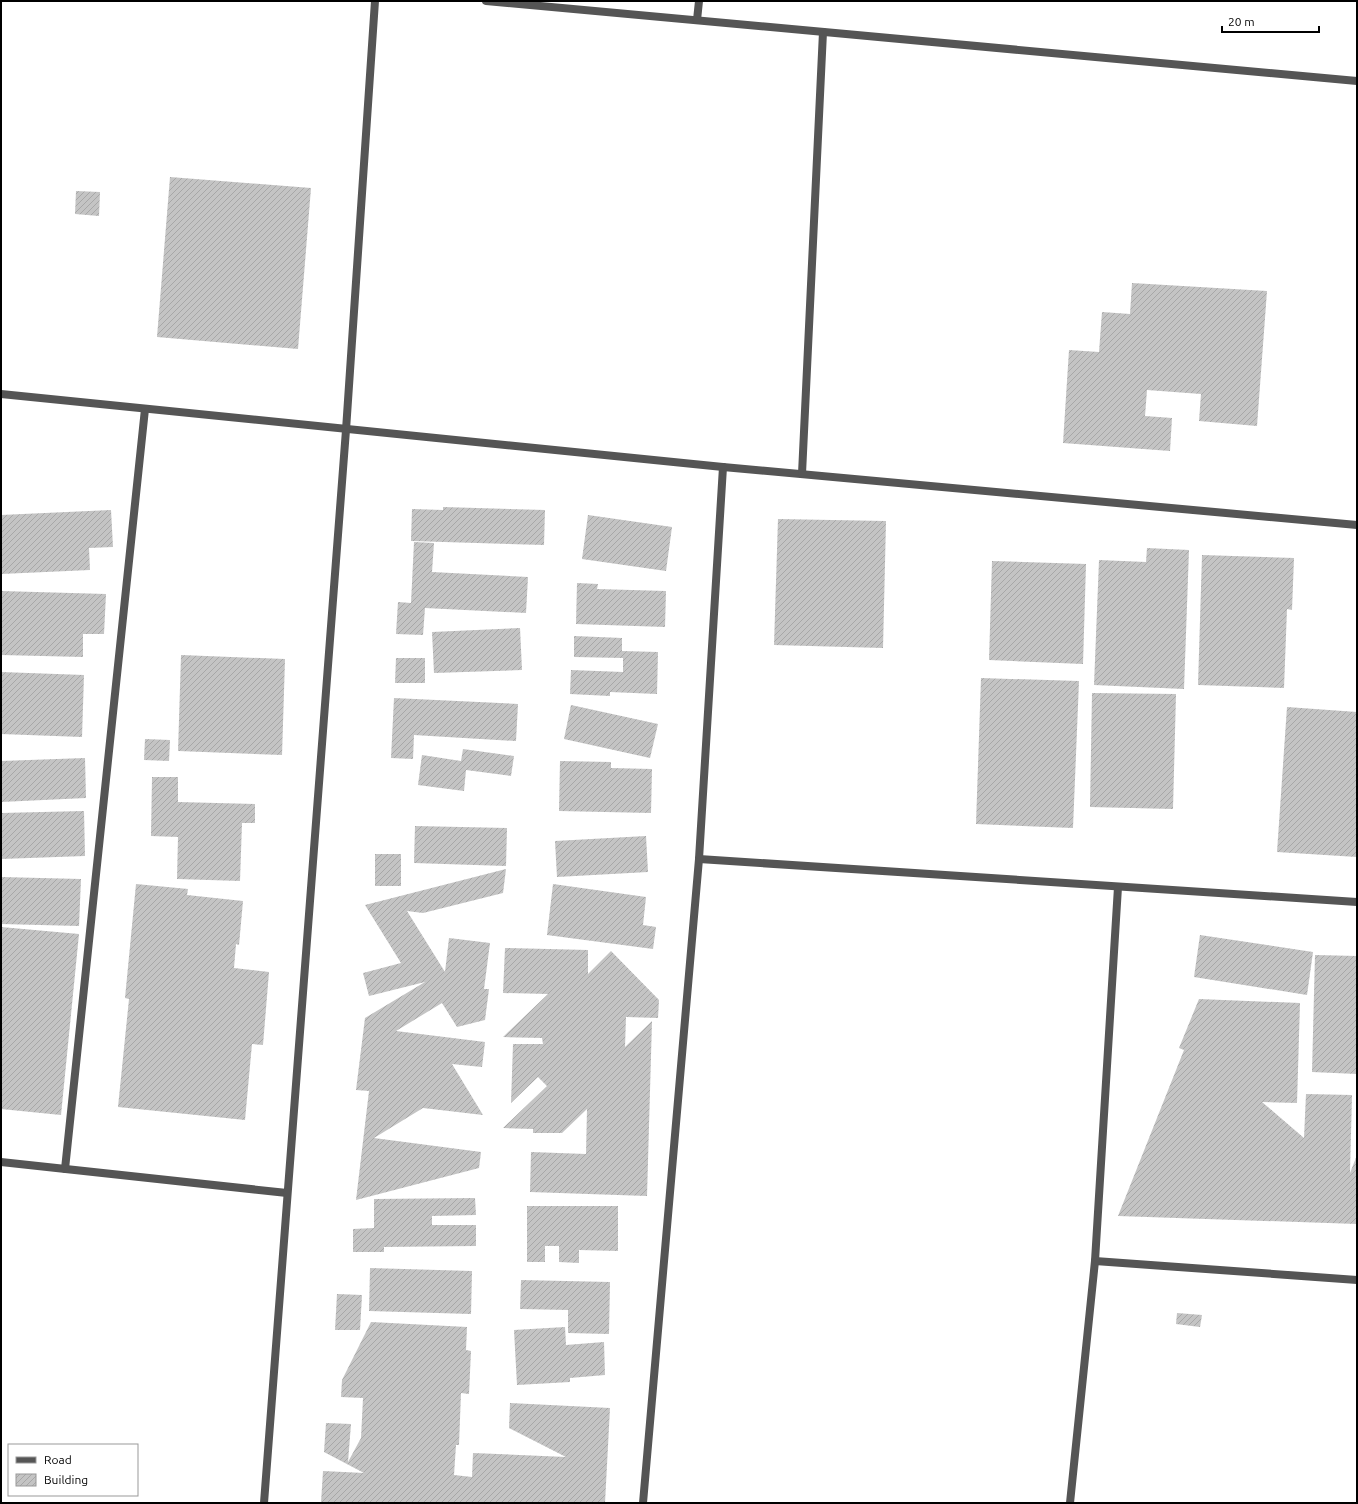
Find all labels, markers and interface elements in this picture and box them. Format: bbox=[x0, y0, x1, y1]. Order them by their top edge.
scale bar bbox=[1222, 8, 1319, 34]
text: 20 m bbox=[1228, 15, 1255, 28]
legend bbox=[8, 1444, 138, 1496]
text: Road bbox=[44, 1453, 72, 1466]
text: Building bbox=[44, 1473, 88, 1486]

